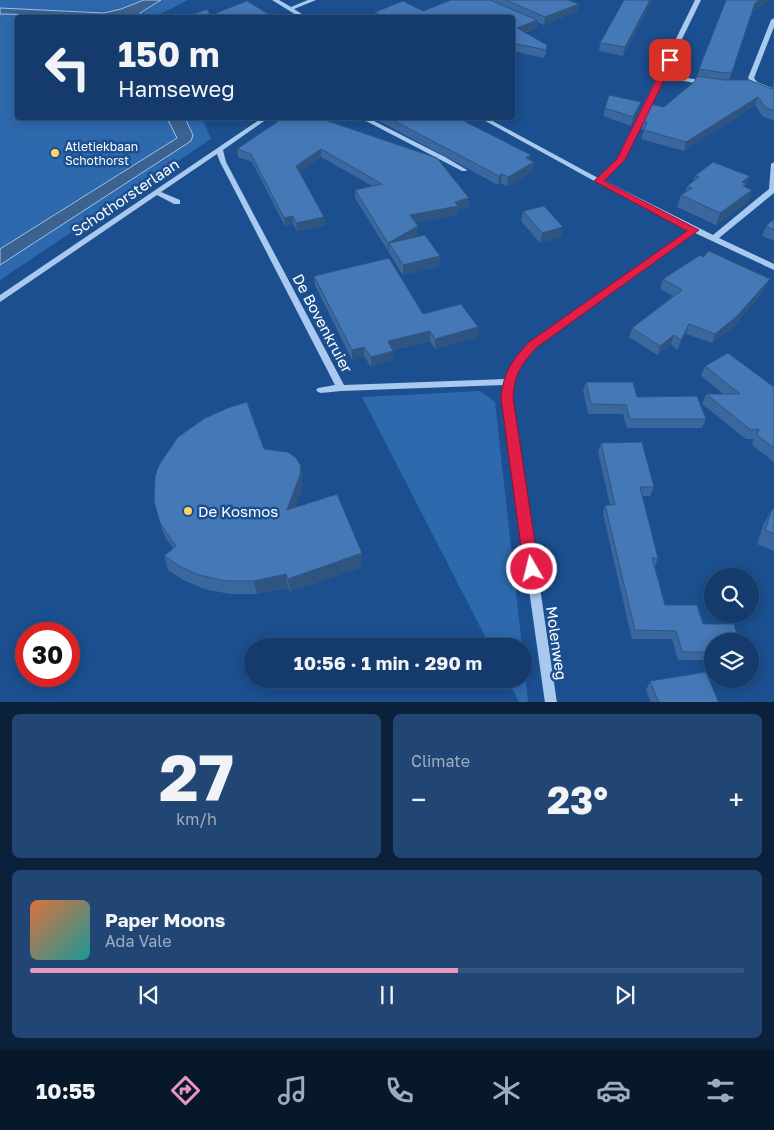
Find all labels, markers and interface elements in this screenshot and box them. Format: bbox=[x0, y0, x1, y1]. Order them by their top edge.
text: 150 m bbox=[118, 33, 220, 75]
icon: left bbox=[35, 35, 100, 100]
pin bbox=[649, 39, 691, 81]
icon: arrive bbox=[656, 46, 684, 74]
text: Hamseweg bbox=[118, 75, 235, 102]
place label: Atletiekbaan Schothorst bbox=[65, 139, 138, 168]
marker: Atletiekbaan Schothorst bbox=[49, 147, 61, 159]
street label: Schothorsterlaan bbox=[68, 154, 182, 240]
street label: De Bovenkruier bbox=[289, 270, 357, 376]
place label: De Kosmos bbox=[198, 502, 278, 520]
marker: De Kosmos bbox=[182, 505, 194, 517]
position arrow bbox=[505, 542, 557, 594]
map controls bbox=[704, 568, 759, 688]
button: search bbox=[704, 568, 759, 623]
street label: Molenweg bbox=[543, 605, 571, 681]
speed limit sign: 30 bbox=[15, 622, 80, 687]
button: layers bbox=[704, 633, 759, 688]
text: 10:56 · 1 min · 290 m bbox=[294, 651, 482, 674]
text: 27 bbox=[159, 737, 234, 815]
text: Climate bbox=[411, 751, 470, 771]
text: 23° bbox=[547, 777, 608, 822]
text: − bbox=[411, 783, 426, 816]
text: + bbox=[729, 783, 744, 816]
text: km/h bbox=[176, 809, 217, 829]
text: Paper Moons bbox=[105, 908, 225, 931]
text: Ada Vale bbox=[105, 931, 171, 951]
icon: previous bbox=[135, 981, 163, 1009]
icon: pause bbox=[373, 981, 401, 1009]
icon: next bbox=[611, 981, 639, 1009]
icon: directions bbox=[168, 1073, 203, 1108]
icon: music bbox=[275, 1073, 310, 1108]
icon: phone bbox=[382, 1073, 417, 1108]
icon: climate bbox=[489, 1073, 524, 1108]
icon: car bbox=[596, 1073, 631, 1108]
icon: filters bbox=[703, 1073, 738, 1108]
text: 10:55 bbox=[36, 1077, 96, 1104]

